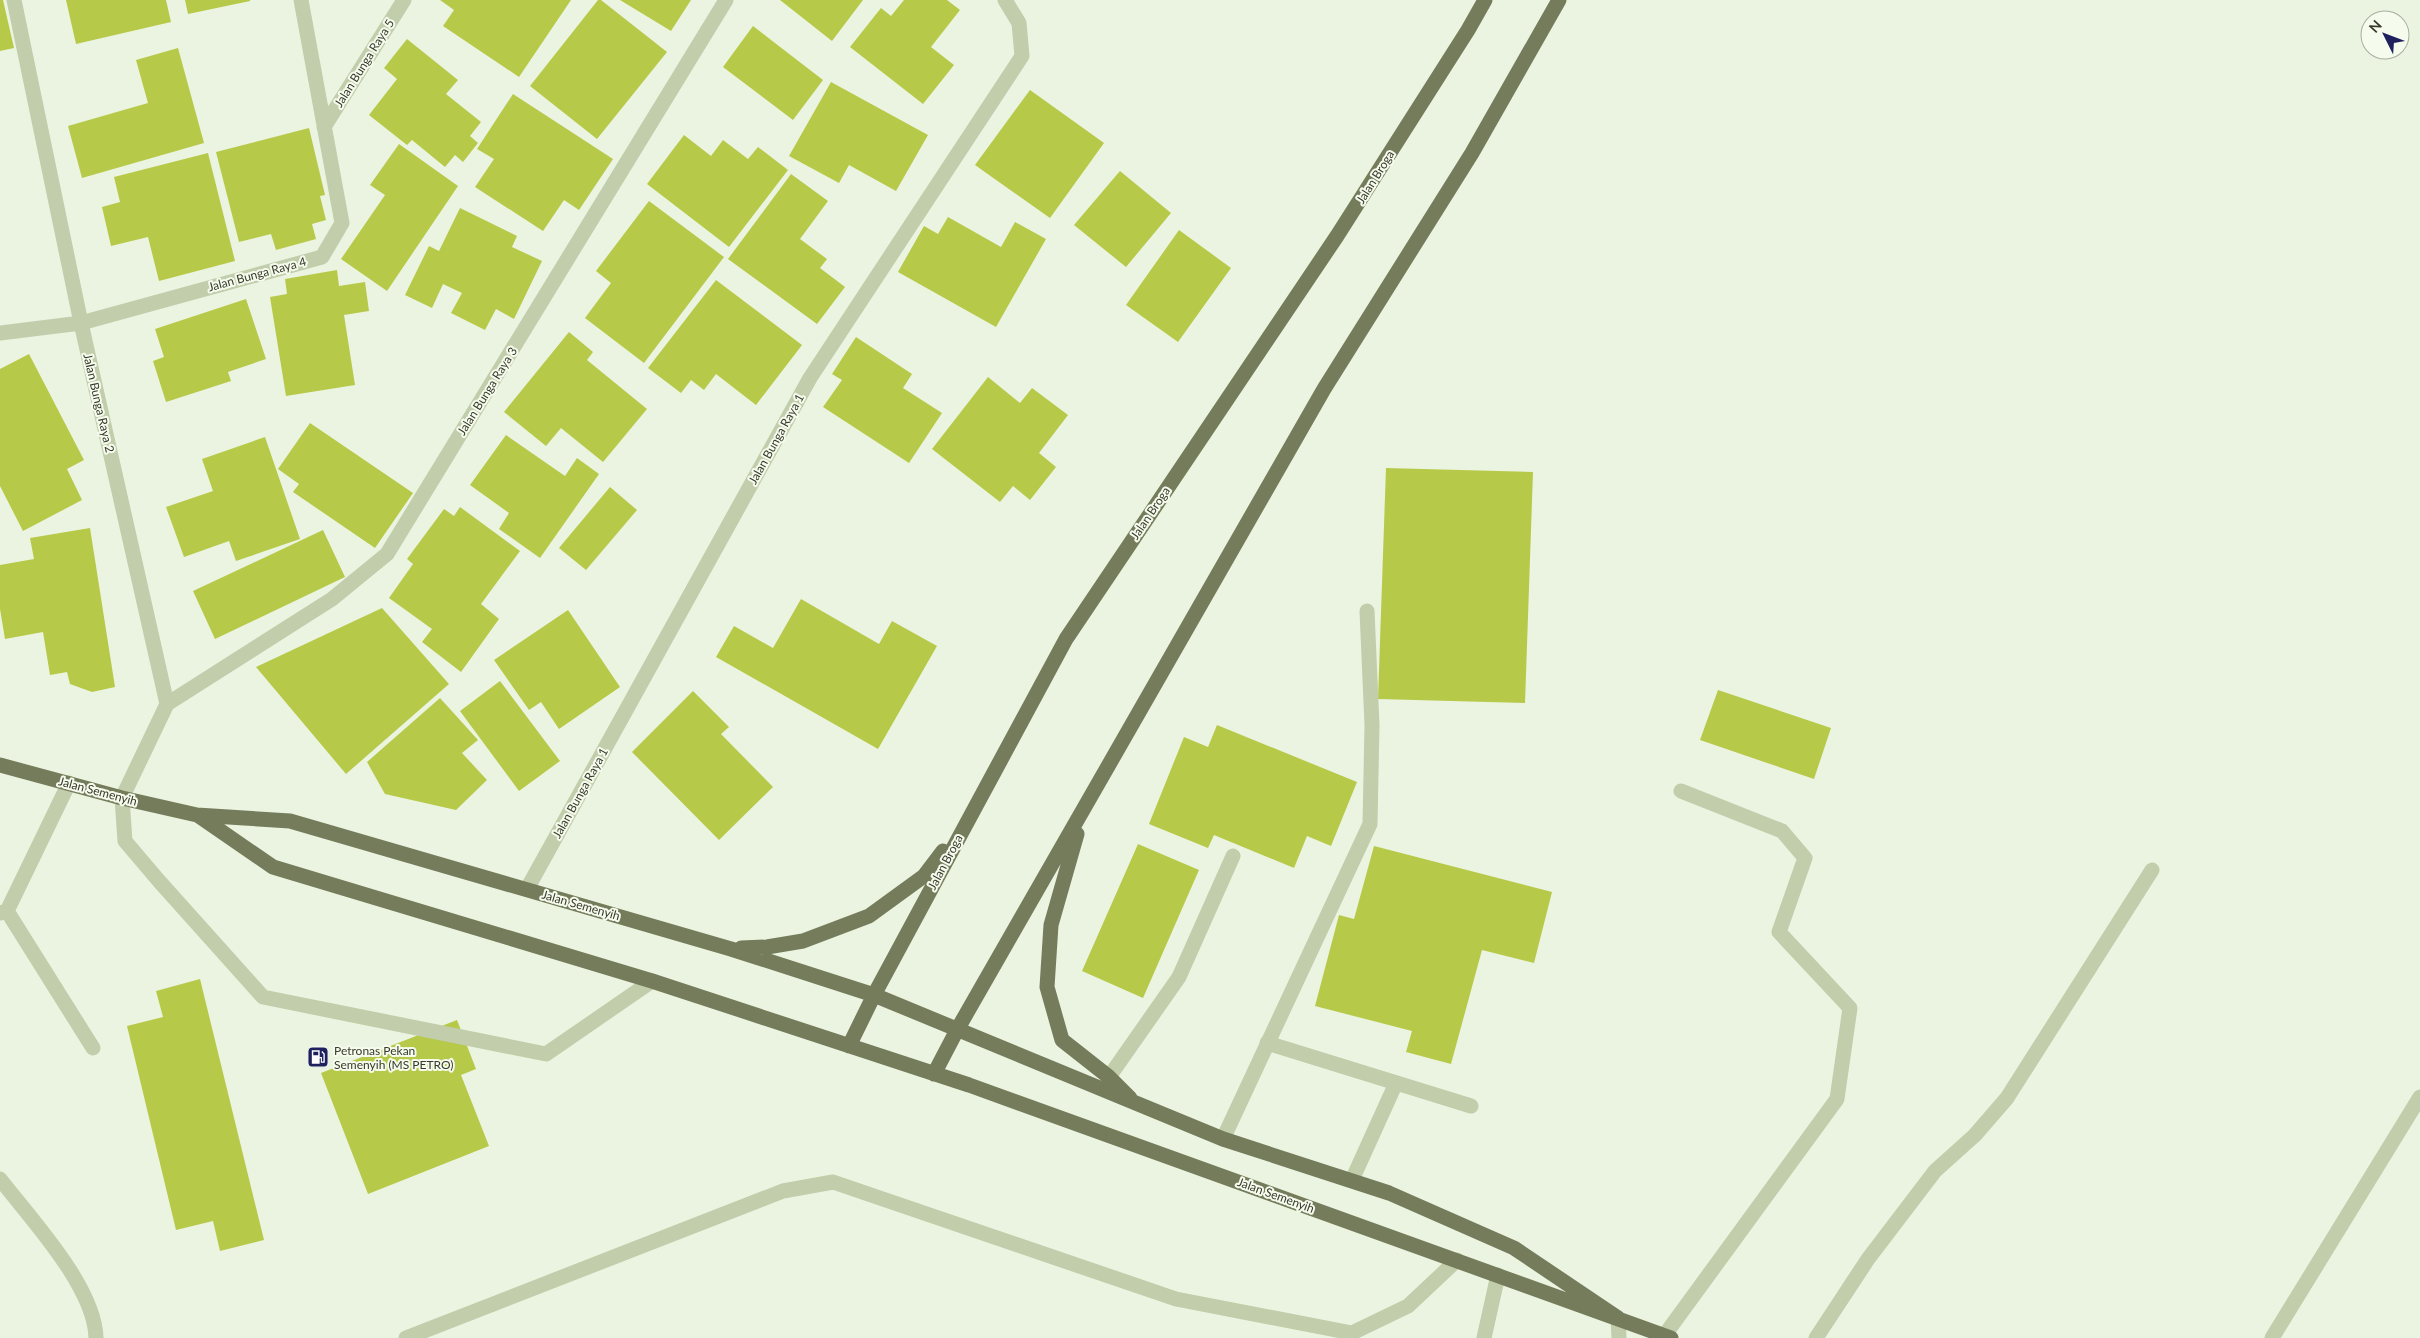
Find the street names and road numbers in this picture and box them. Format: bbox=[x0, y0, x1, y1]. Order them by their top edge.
street label: Jalan Bunga Raya 5 bbox=[331, 16, 397, 110]
street label: Jalan Broga bbox=[1353, 148, 1397, 206]
street label: Jalan Bunga Raya 4 bbox=[206, 254, 308, 294]
street label: Jalan Bunga Raya 3 bbox=[454, 344, 520, 438]
street label: Jalan Bunga Raya 2 bbox=[80, 352, 118, 454]
street label: Jalan Bunga Raya 1 bbox=[745, 391, 807, 487]
street label: Jalan Broga bbox=[1127, 484, 1173, 542]
street label: Jalan Bunga Raya 1 bbox=[549, 745, 611, 841]
street label: Jalan Semenyih bbox=[57, 773, 139, 809]
street label: Jalan Broga bbox=[924, 832, 966, 892]
street label: Jalan Semenyih bbox=[540, 887, 622, 923]
street label: Jalan Semenyih bbox=[1236, 1174, 1316, 1216]

